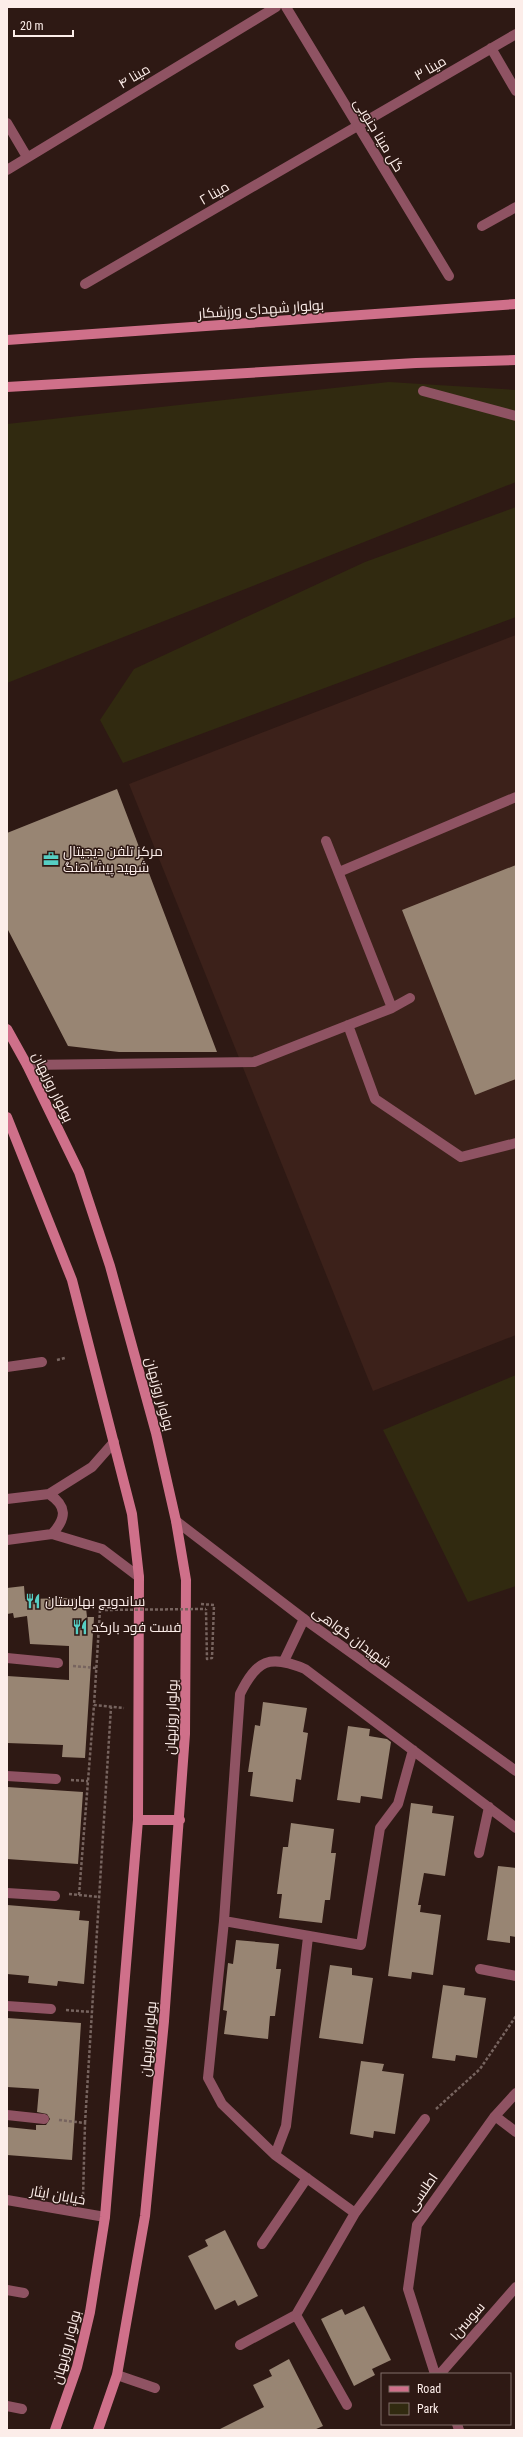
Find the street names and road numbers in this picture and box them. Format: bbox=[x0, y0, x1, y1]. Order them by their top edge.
street label: مینا ۳ bbox=[411, 53, 449, 83]
street label: مینا ۴ bbox=[115, 60, 153, 92]
street label: گل مینا جنوبی bbox=[351, 95, 407, 175]
street label: مینا ۲ bbox=[196, 178, 232, 208]
street label: بولوار شهدای ورزشکار bbox=[197, 297, 324, 321]
street label: بولوار روزبهان bbox=[29, 1049, 77, 1125]
street label: بولوار روزبهان bbox=[142, 1355, 178, 1433]
street label: شهیدان گواهی bbox=[309, 1603, 395, 1671]
street label: بولوار روزبهان bbox=[162, 1679, 180, 1755]
street label: بولوار روزبهان bbox=[137, 2001, 159, 2077]
street label: اطلسی bbox=[403, 2170, 441, 2214]
street label: خیابان ایثار bbox=[28, 2182, 87, 2208]
street label: سوسن۱ bbox=[446, 2299, 488, 2343]
street label: بولوار روزبهان bbox=[48, 2308, 84, 2386]

